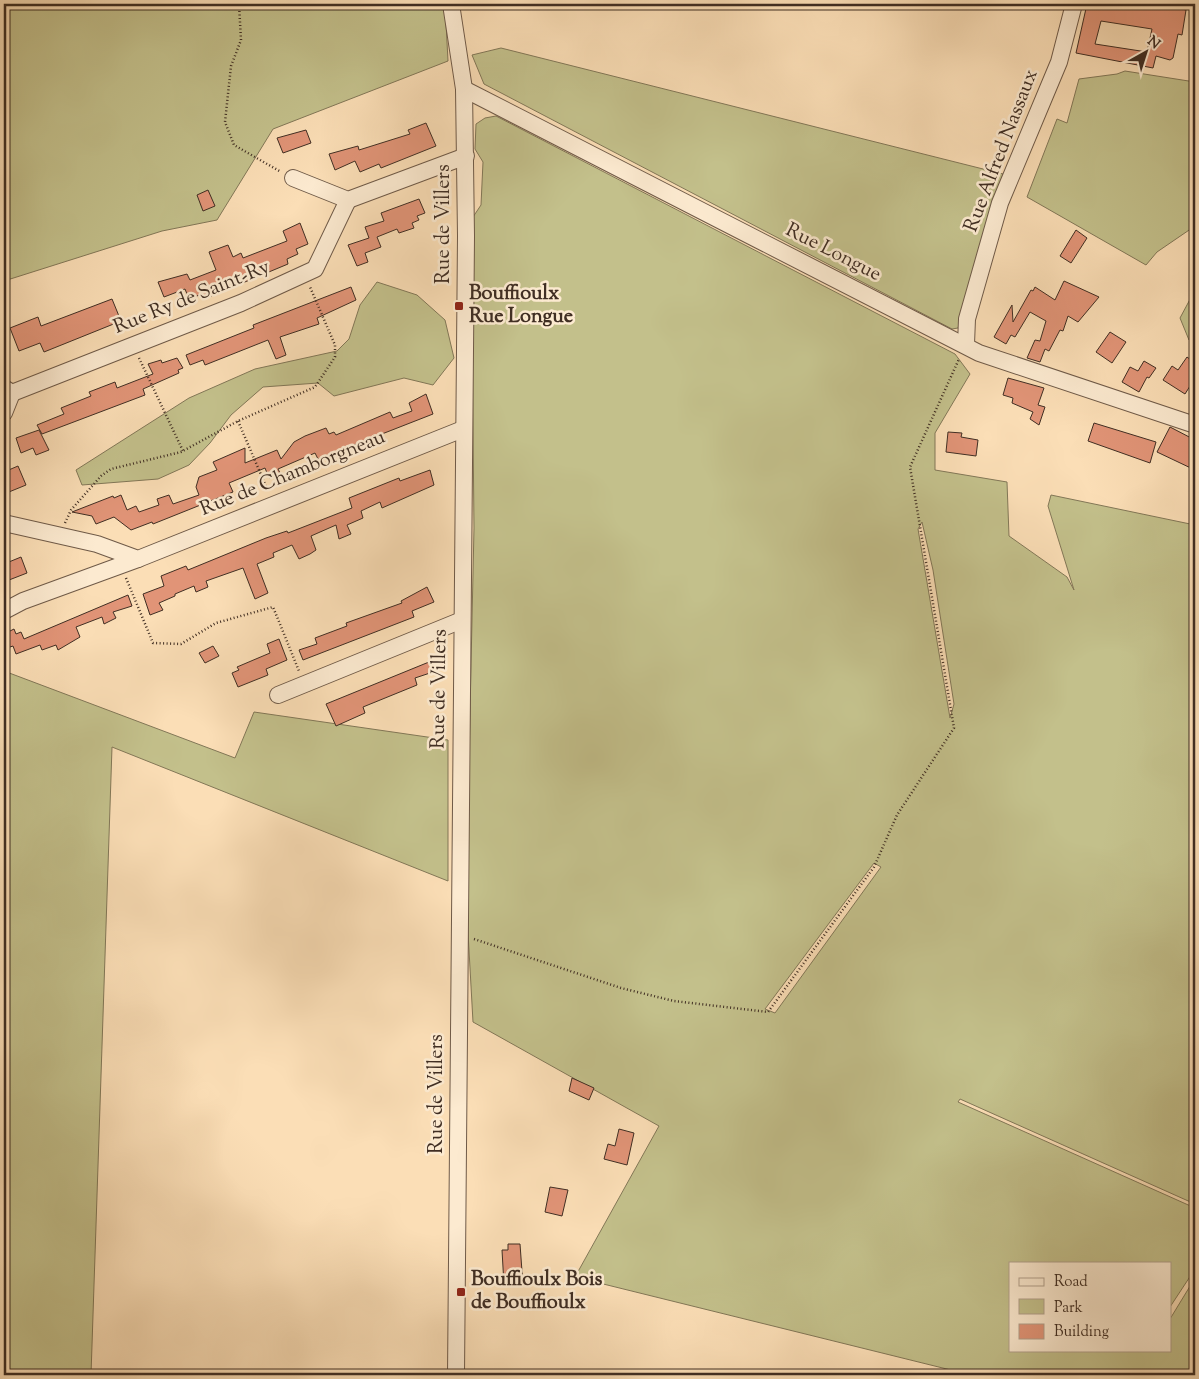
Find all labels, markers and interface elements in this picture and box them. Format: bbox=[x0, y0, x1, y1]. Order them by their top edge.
north arrow bbox=[1122, 28, 1172, 78]
text: N bbox=[1142, 32, 1164, 55]
street label: Rue Alfred Nassaux bbox=[958, 65, 1046, 237]
street label: Rue de Villers bbox=[430, 164, 459, 284]
street label: Rue Longue bbox=[780, 216, 886, 290]
street label: Rue Ry de Saint-Ry bbox=[109, 253, 275, 343]
place label: Bouffioulx Rue Longue bbox=[469, 280, 573, 332]
marker: Bouffioulx Rue Longue bbox=[453, 300, 465, 312]
street label: Rue de Chamborgneau bbox=[196, 423, 390, 524]
street label: Rue de Villers bbox=[424, 629, 456, 749]
street label: Rue de Villers bbox=[423, 1034, 452, 1154]
legend bbox=[1009, 1262, 1172, 1352]
place label: Bouffioulx Bois de Bouffioulx bbox=[471, 1266, 603, 1318]
text: Road bbox=[1054, 1272, 1088, 1293]
marker: Bouffioulx Bois de Bouffioulx bbox=[455, 1286, 467, 1298]
text: Park bbox=[1054, 1298, 1083, 1319]
text: Building bbox=[1054, 1322, 1109, 1343]

